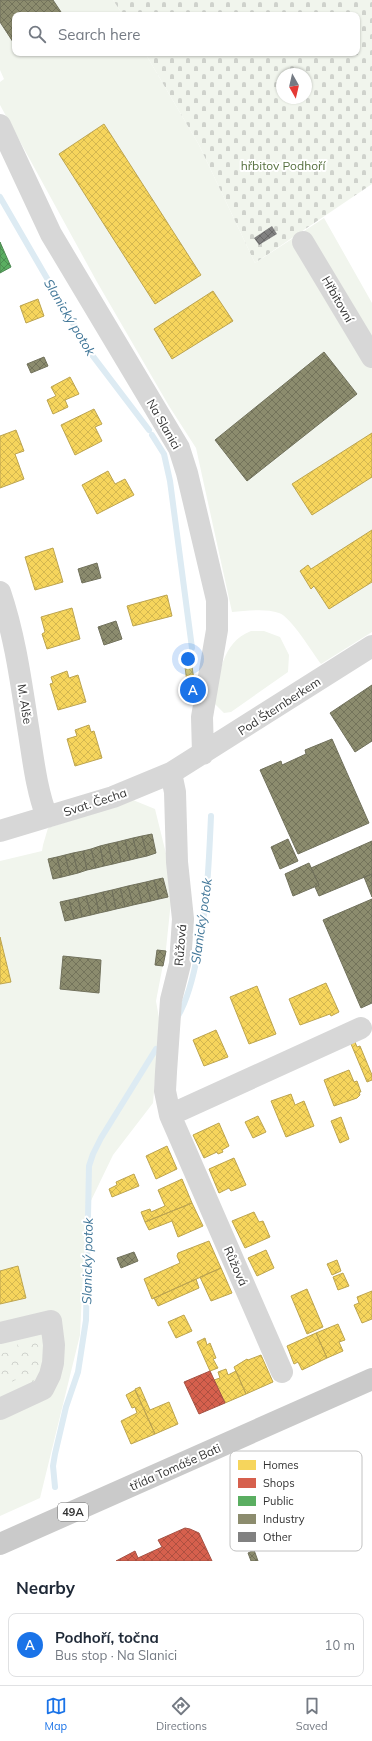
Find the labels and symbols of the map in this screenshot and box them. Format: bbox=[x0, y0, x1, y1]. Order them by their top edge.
north arrow bbox=[276, 68, 312, 104]
park label: hřbitov Podhoří bbox=[241, 158, 326, 173]
street label: Hřbitovní bbox=[319, 273, 358, 326]
water label: Slanický potok bbox=[41, 276, 99, 359]
street label: Na Slanici bbox=[144, 396, 184, 452]
your location bbox=[178, 649, 198, 669]
street label: Pod Šternberkem bbox=[235, 674, 323, 738]
pin: A bbox=[180, 675, 206, 705]
street label: M. Alše bbox=[14, 683, 36, 725]
street label: Svat. Čecha bbox=[61, 785, 129, 819]
water label: Slanický potok bbox=[187, 877, 215, 965]
street label: Růžová bbox=[171, 924, 189, 966]
water label: Slanický potok bbox=[78, 1217, 96, 1304]
street label: Růžová bbox=[221, 1244, 251, 1288]
street label: třída Tomáše Bati bbox=[127, 1440, 223, 1494]
legend bbox=[230, 1451, 362, 1551]
text: Homes bbox=[263, 1458, 299, 1472]
text: Shops bbox=[263, 1476, 295, 1490]
text: Public bbox=[263, 1494, 294, 1508]
road number: 49A bbox=[58, 1503, 88, 1521]
text: Industry bbox=[263, 1512, 305, 1526]
text: Other bbox=[263, 1530, 292, 1544]

